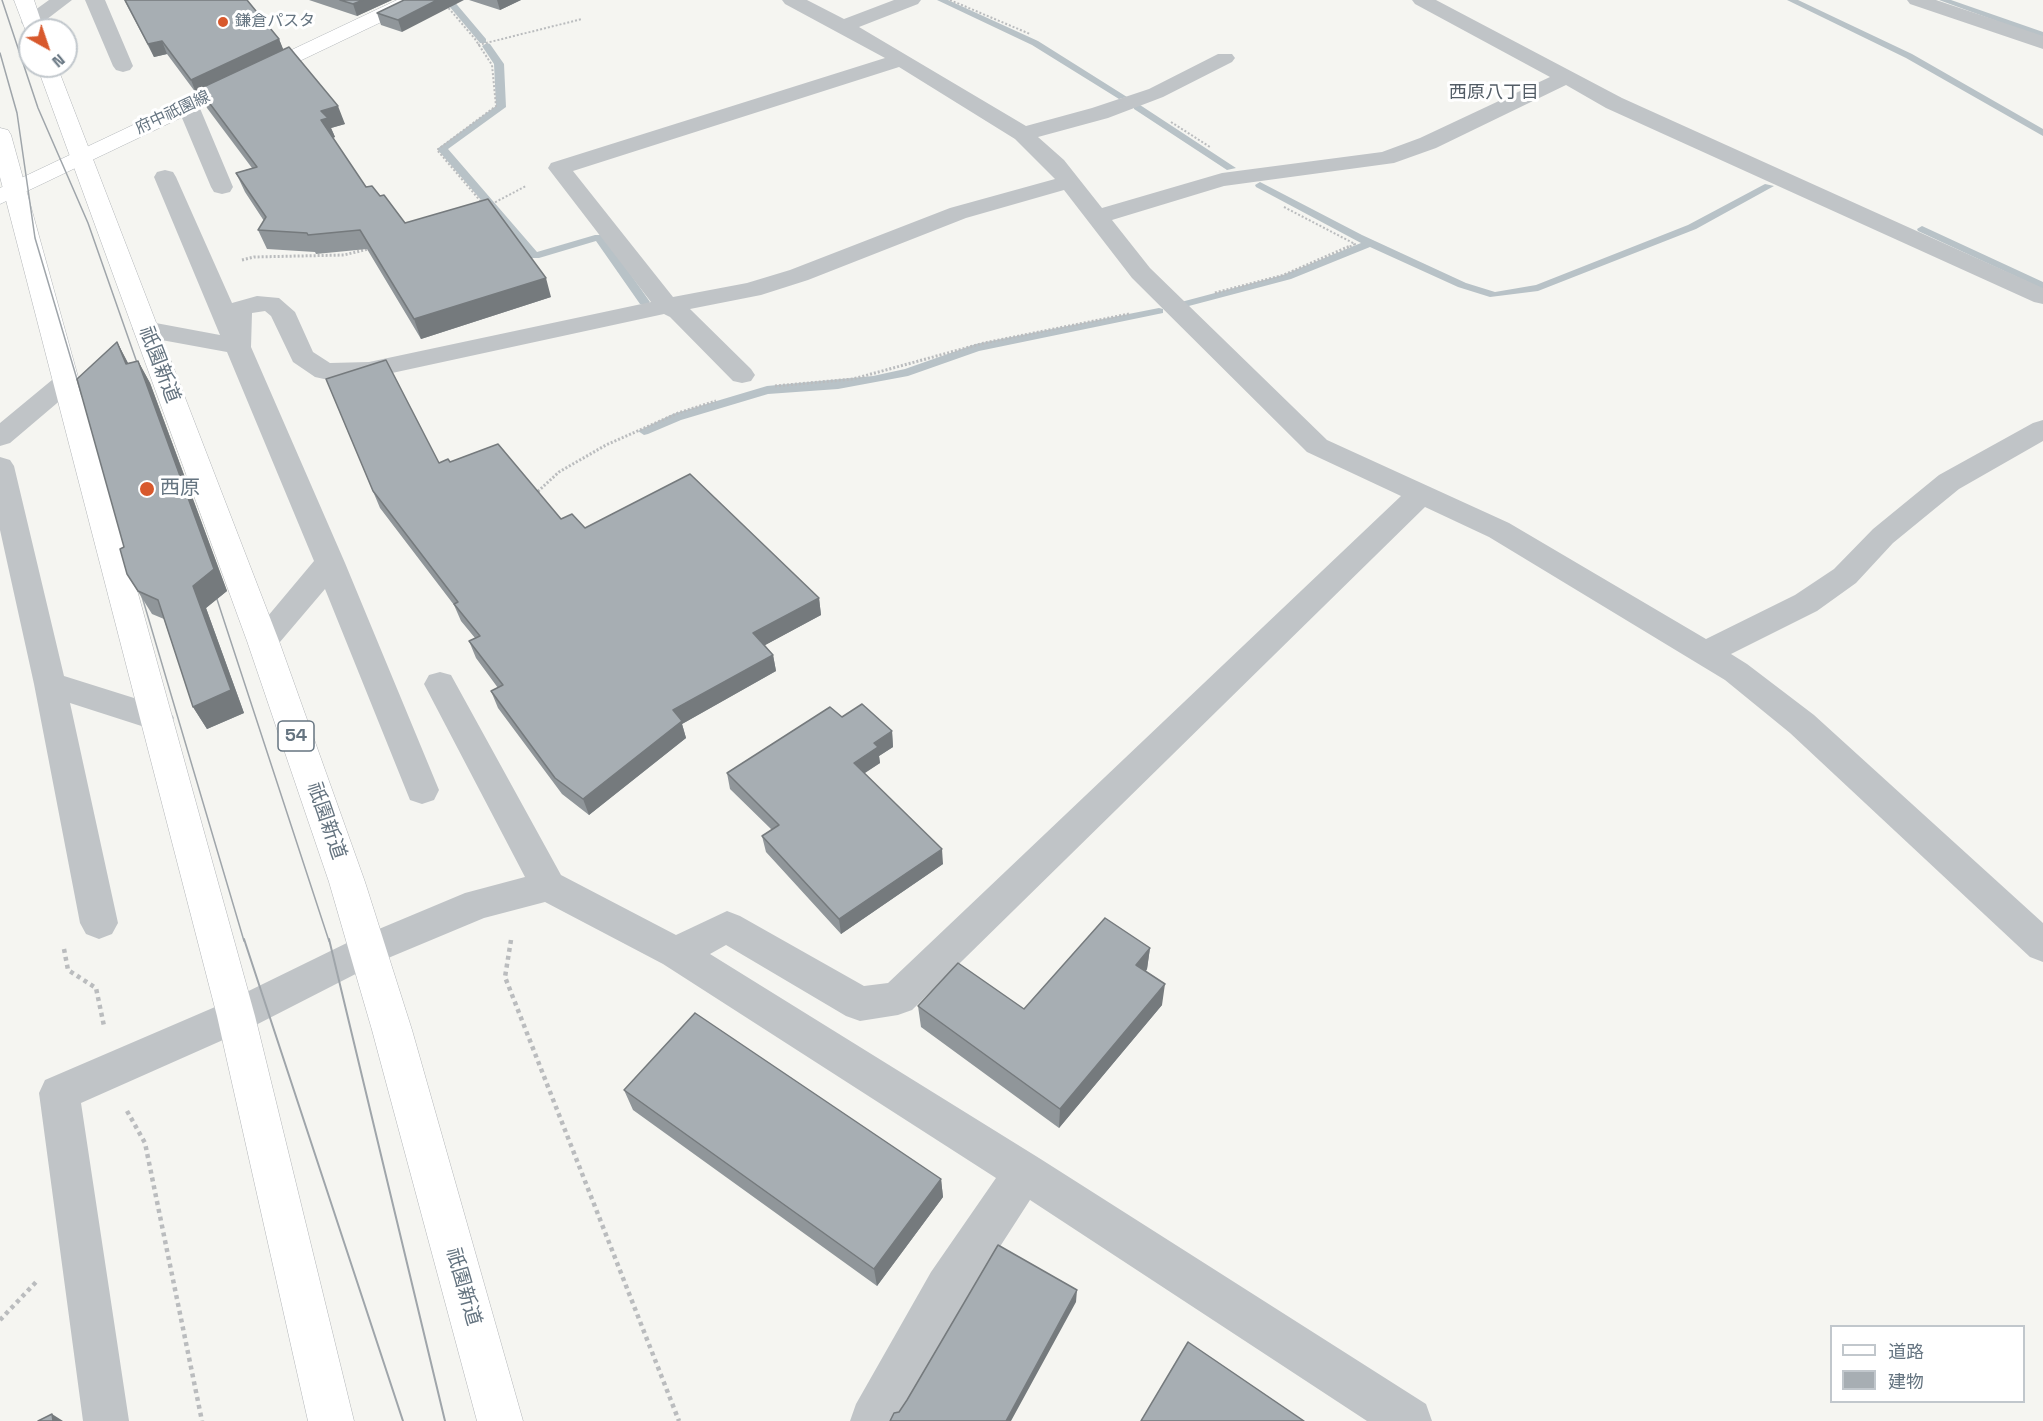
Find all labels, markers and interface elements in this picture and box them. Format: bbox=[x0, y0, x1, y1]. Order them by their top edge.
place label: 鎌倉パスタ bbox=[235, 12, 315, 32]
marker: 鎌倉パスタ bbox=[216, 15, 230, 29]
north arrow bbox=[18, 18, 78, 78]
text: N bbox=[48, 49, 69, 72]
district label: 西原八丁目 bbox=[1449, 82, 1539, 104]
street label: 府中祇園線 bbox=[133, 87, 213, 139]
street label: 祇園新道 bbox=[133, 323, 185, 407]
place label: 西原 bbox=[160, 477, 200, 501]
marker: 西原 bbox=[138, 480, 156, 498]
road number: 54 bbox=[278, 721, 314, 751]
street label: 祇園新道 bbox=[302, 779, 350, 863]
street label: 祇園新道 bbox=[440, 1245, 486, 1329]
legend bbox=[1830, 1325, 2025, 1403]
text: 道路 bbox=[1888, 1340, 1924, 1363]
text: 建物 bbox=[1888, 1370, 1924, 1393]

